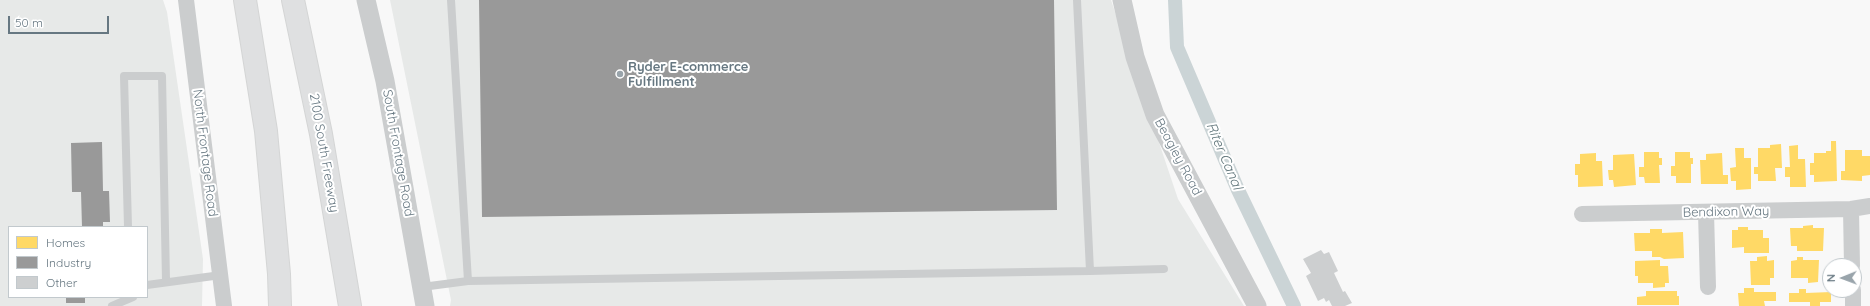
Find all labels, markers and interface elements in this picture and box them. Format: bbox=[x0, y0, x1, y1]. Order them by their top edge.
scale bar bbox=[10, 8, 111, 34]
text: 50 m bbox=[15, 15, 43, 30]
place label: Ryder E-commerce Fulfillment bbox=[628, 59, 748, 90]
marker: Ryder E-commerce Fulfillment bbox=[615, 69, 625, 79]
street label: North Frontage Road bbox=[189, 88, 221, 218]
street label: South Frontage Road bbox=[379, 88, 417, 218]
street label: 2100 South Freeway bbox=[306, 92, 342, 214]
street label: Beagley Road bbox=[1151, 116, 1205, 198]
water label: Riter Canal bbox=[1202, 120, 1246, 192]
street label: Bendixon Way bbox=[1683, 203, 1769, 221]
legend bbox=[8, 226, 148, 298]
text: Homes bbox=[46, 235, 85, 250]
text: Industry bbox=[46, 255, 91, 270]
north arrow bbox=[1822, 258, 1862, 298]
text: N bbox=[1824, 274, 1838, 282]
text: Other bbox=[46, 275, 77, 290]

